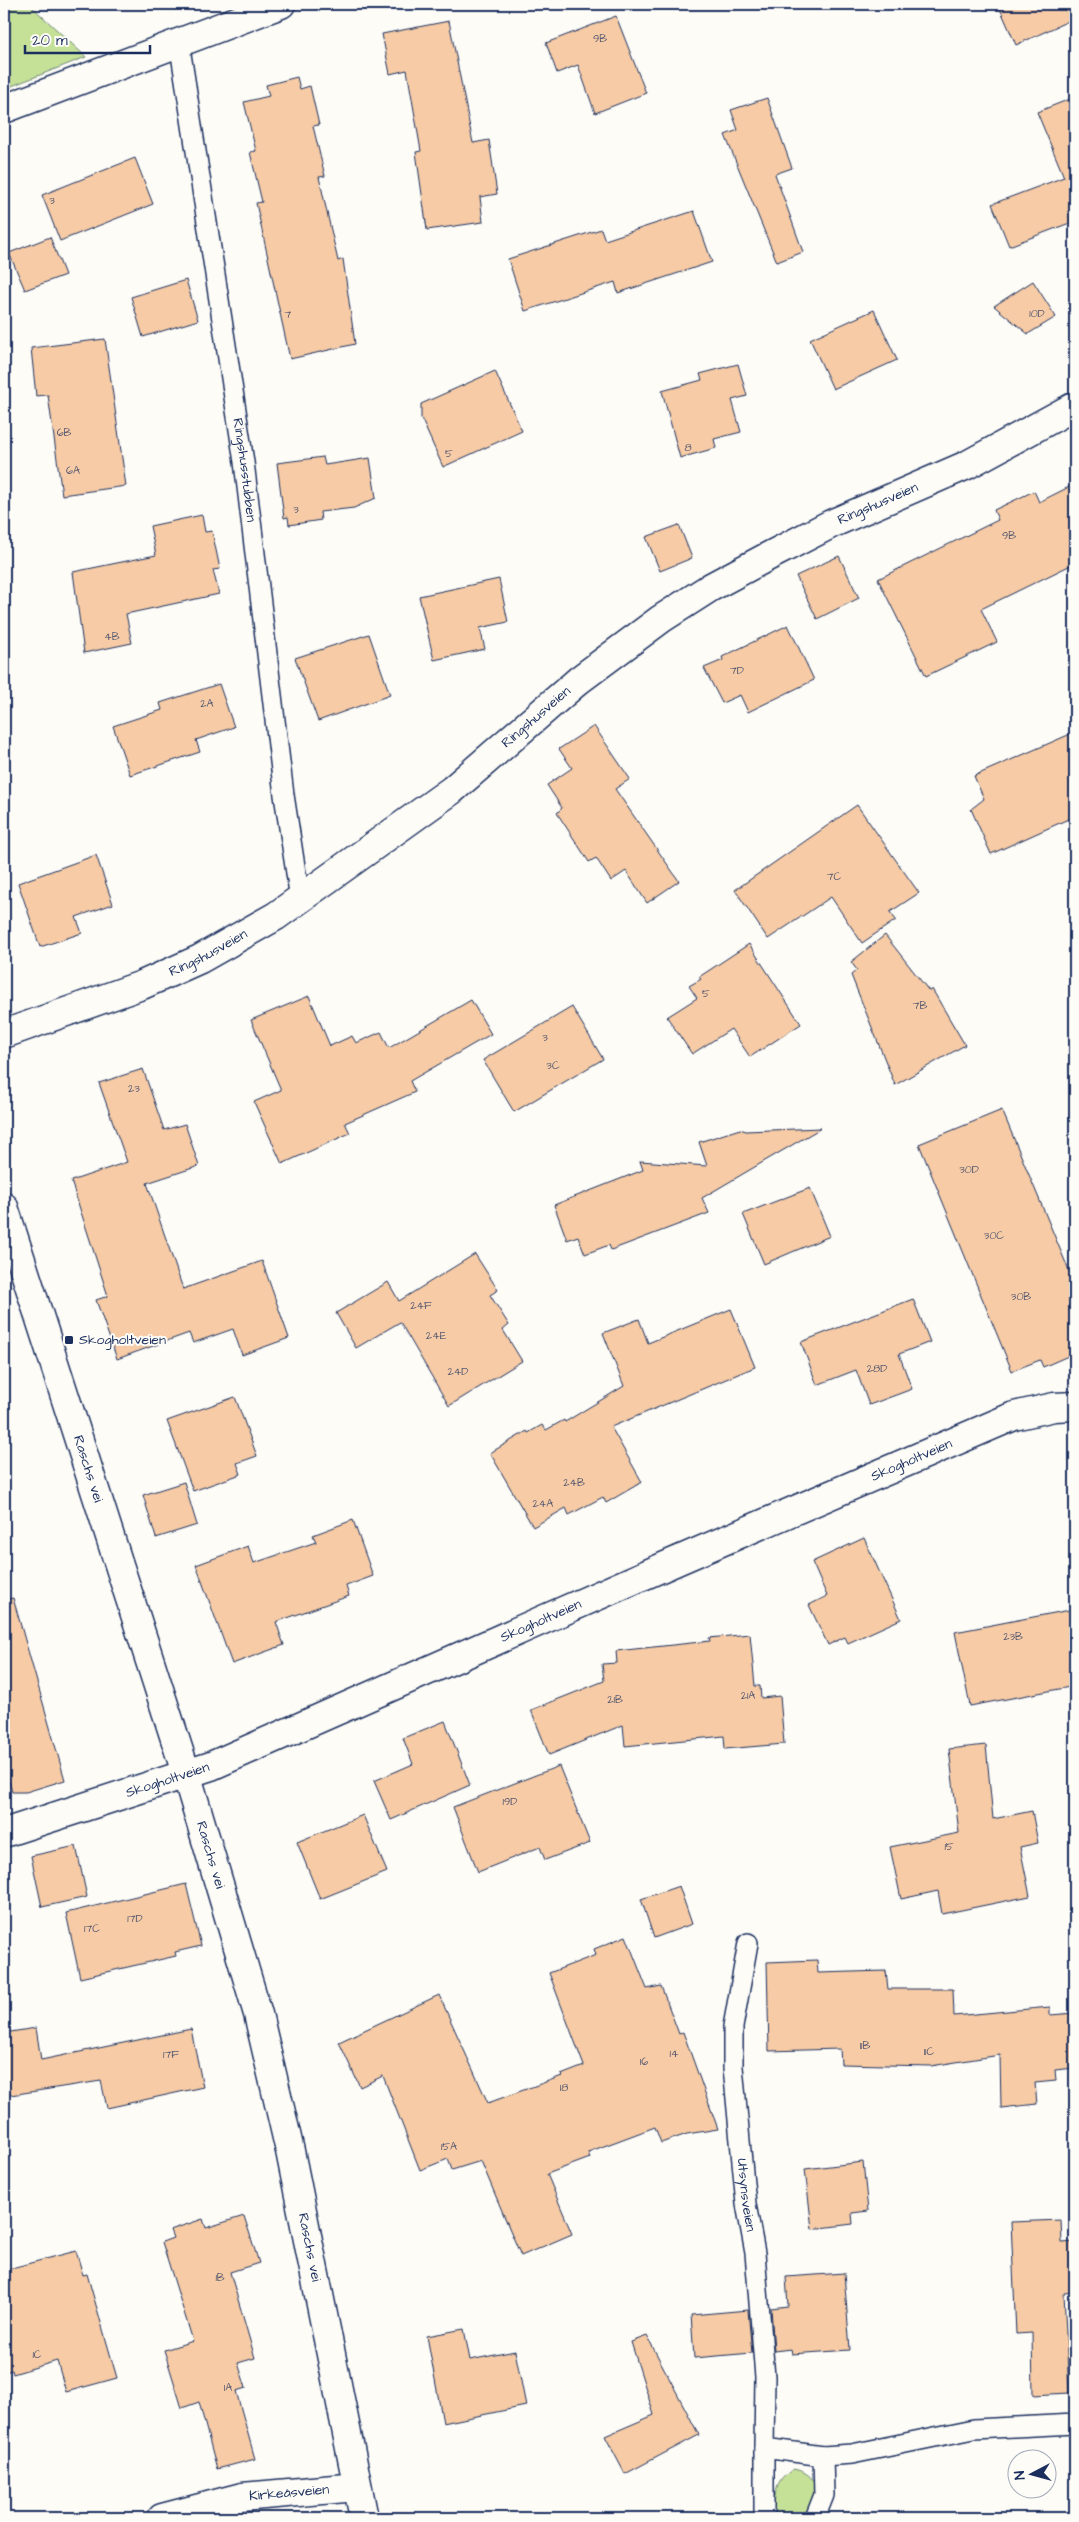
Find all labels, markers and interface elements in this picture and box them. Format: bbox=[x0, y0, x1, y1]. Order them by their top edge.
scale bar bbox=[25, 22, 150, 54]
text: 20 m bbox=[32, 30, 68, 51]
house number: 9B bbox=[593, 31, 607, 46]
house number: 3 bbox=[49, 193, 55, 208]
house number: 10D bbox=[1029, 306, 1045, 321]
house number: 7 bbox=[285, 307, 292, 322]
street label: Ringshusstubben bbox=[227, 417, 261, 523]
house number: 6B bbox=[57, 425, 72, 440]
house number: 8 bbox=[684, 440, 692, 455]
house number: 5 bbox=[445, 446, 453, 461]
house number: 6A bbox=[66, 463, 80, 478]
street label: Ringshusveien bbox=[834, 477, 921, 530]
house number: 3 bbox=[293, 502, 299, 517]
house number: 9B bbox=[1002, 528, 1016, 543]
house number: 4B bbox=[104, 629, 120, 644]
house number: 7D bbox=[730, 663, 744, 678]
street label: Ringshusveien bbox=[497, 681, 575, 753]
house number: 2A bbox=[200, 696, 214, 711]
house number: 7C bbox=[827, 869, 841, 884]
street label: Ringshusveien bbox=[166, 924, 251, 982]
house number: 5 bbox=[702, 986, 710, 1001]
house number: 7B bbox=[913, 998, 927, 1013]
house number: 3 bbox=[542, 1030, 548, 1045]
house number: 3C bbox=[546, 1058, 560, 1073]
house number: 23 bbox=[128, 1081, 140, 1096]
house number: 30D bbox=[959, 1162, 979, 1177]
house number: 30C bbox=[984, 1228, 1004, 1243]
house number: 30B bbox=[1011, 1289, 1031, 1304]
house number: 24F bbox=[410, 1298, 432, 1313]
house number: 24E bbox=[426, 1328, 447, 1343]
place label: Skogholtveien bbox=[79, 1330, 166, 1350]
marker: Skogholtveien bbox=[63, 1334, 75, 1346]
house number: 28D bbox=[867, 1361, 887, 1376]
house number: 24D bbox=[448, 1364, 468, 1379]
street label: Raschs vei bbox=[68, 1433, 108, 1505]
street label: Skogholtveien bbox=[868, 1434, 955, 1486]
house number: 24B bbox=[563, 1475, 585, 1490]
house number: 24A bbox=[533, 1496, 553, 1511]
street label: Skogholtveien bbox=[497, 1594, 585, 1647]
house number: 23B bbox=[1003, 1629, 1023, 1644]
house number: 21A bbox=[741, 1688, 755, 1703]
house number: 21B bbox=[607, 1692, 623, 1707]
street label: Skogholtveien bbox=[123, 1757, 212, 1803]
house number: 19D bbox=[503, 1794, 517, 1809]
street label: Raschs vei bbox=[191, 1819, 230, 1891]
house number: 15 bbox=[944, 1839, 954, 1854]
house number: 17D bbox=[127, 1911, 143, 1926]
house number: 17C bbox=[84, 1921, 100, 1936]
house number: 11B bbox=[860, 2038, 870, 2053]
house number: 11C bbox=[924, 2044, 935, 2059]
house number: 14 bbox=[670, 2046, 679, 2061]
house number: 17F bbox=[163, 2047, 179, 2062]
house number: 16 bbox=[640, 2054, 648, 2069]
house number: 18 bbox=[560, 2080, 568, 2095]
house number: 15A bbox=[441, 2139, 457, 2154]
street label: Utsynsveien bbox=[732, 2157, 761, 2233]
street label: Raschs vei bbox=[293, 2211, 326, 2283]
house number: 1B bbox=[215, 2270, 225, 2285]
house number: 1C bbox=[32, 2347, 42, 2362]
house number: 1A bbox=[224, 2380, 232, 2395]
north arrow bbox=[1006, 2450, 1056, 2500]
text: N bbox=[1010, 2470, 1030, 2481]
street label: Kirkeåsveien bbox=[248, 2479, 330, 2506]

